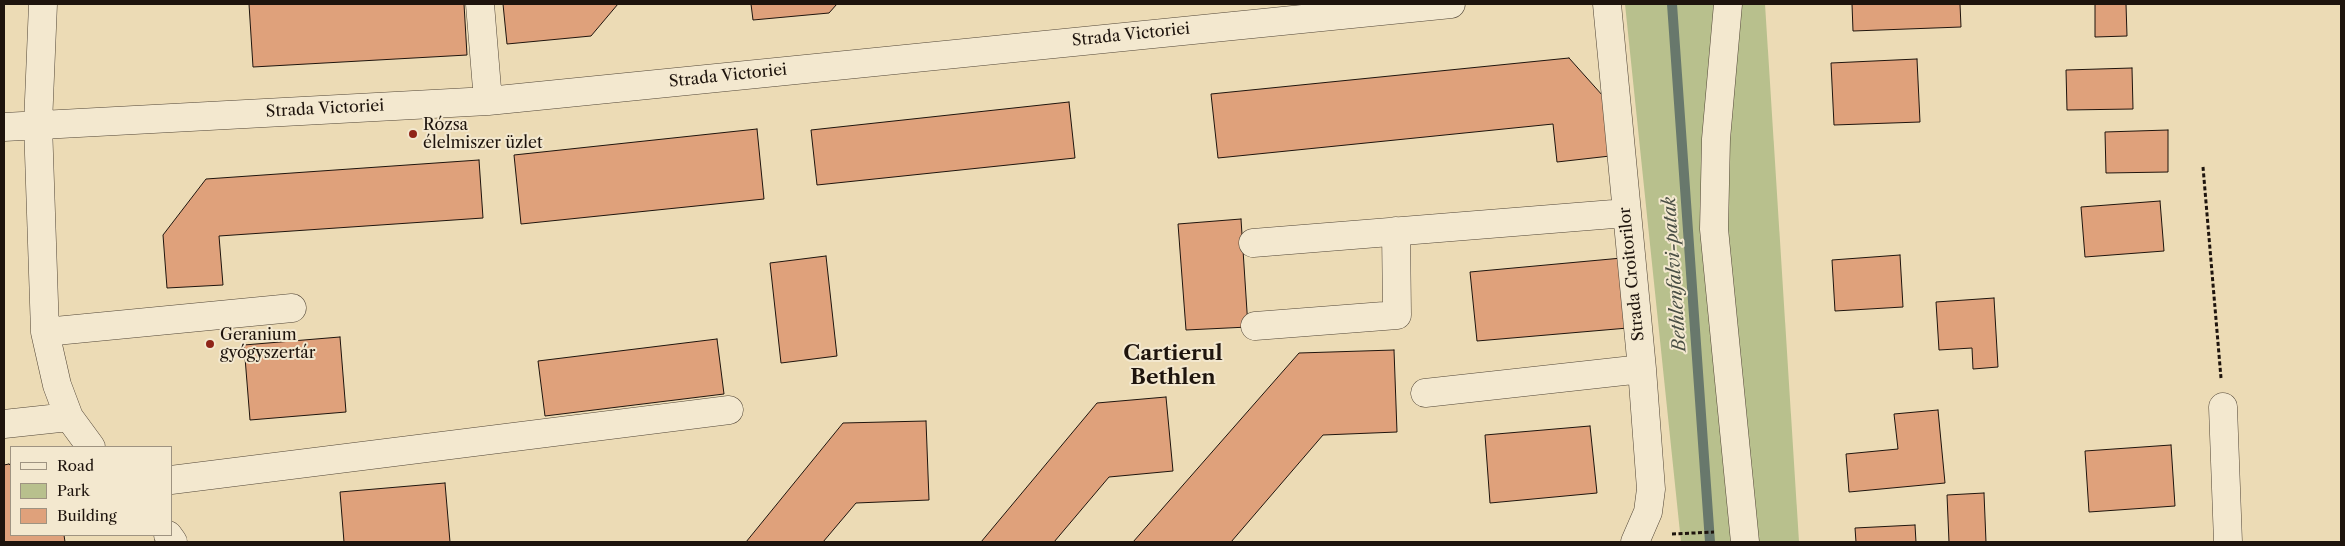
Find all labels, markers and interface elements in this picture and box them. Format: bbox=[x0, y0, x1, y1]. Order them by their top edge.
street label: Strada Victoriei bbox=[1071, 19, 1191, 51]
street label: Strada Victoriei bbox=[668, 60, 788, 92]
street label: Strada Victoriei bbox=[265, 96, 385, 122]
place label: Rózsa élelmiszer üzlet bbox=[423, 115, 543, 153]
marker: Rózsa élelmiszer üzlet bbox=[407, 128, 419, 140]
water label: Bethlenfalvi-patak bbox=[1659, 196, 1691, 352]
street label: Strada Croitorilor bbox=[1615, 206, 1649, 342]
place label: Geranium gyógyszertár bbox=[220, 325, 316, 363]
marker: Geranium gyógyszertár bbox=[204, 338, 216, 350]
district label: Cartierul Bethlen bbox=[1123, 341, 1223, 391]
legend bbox=[10, 446, 172, 536]
text: Road bbox=[57, 456, 94, 475]
text: Park bbox=[57, 481, 90, 500]
text: Building bbox=[57, 506, 117, 525]

